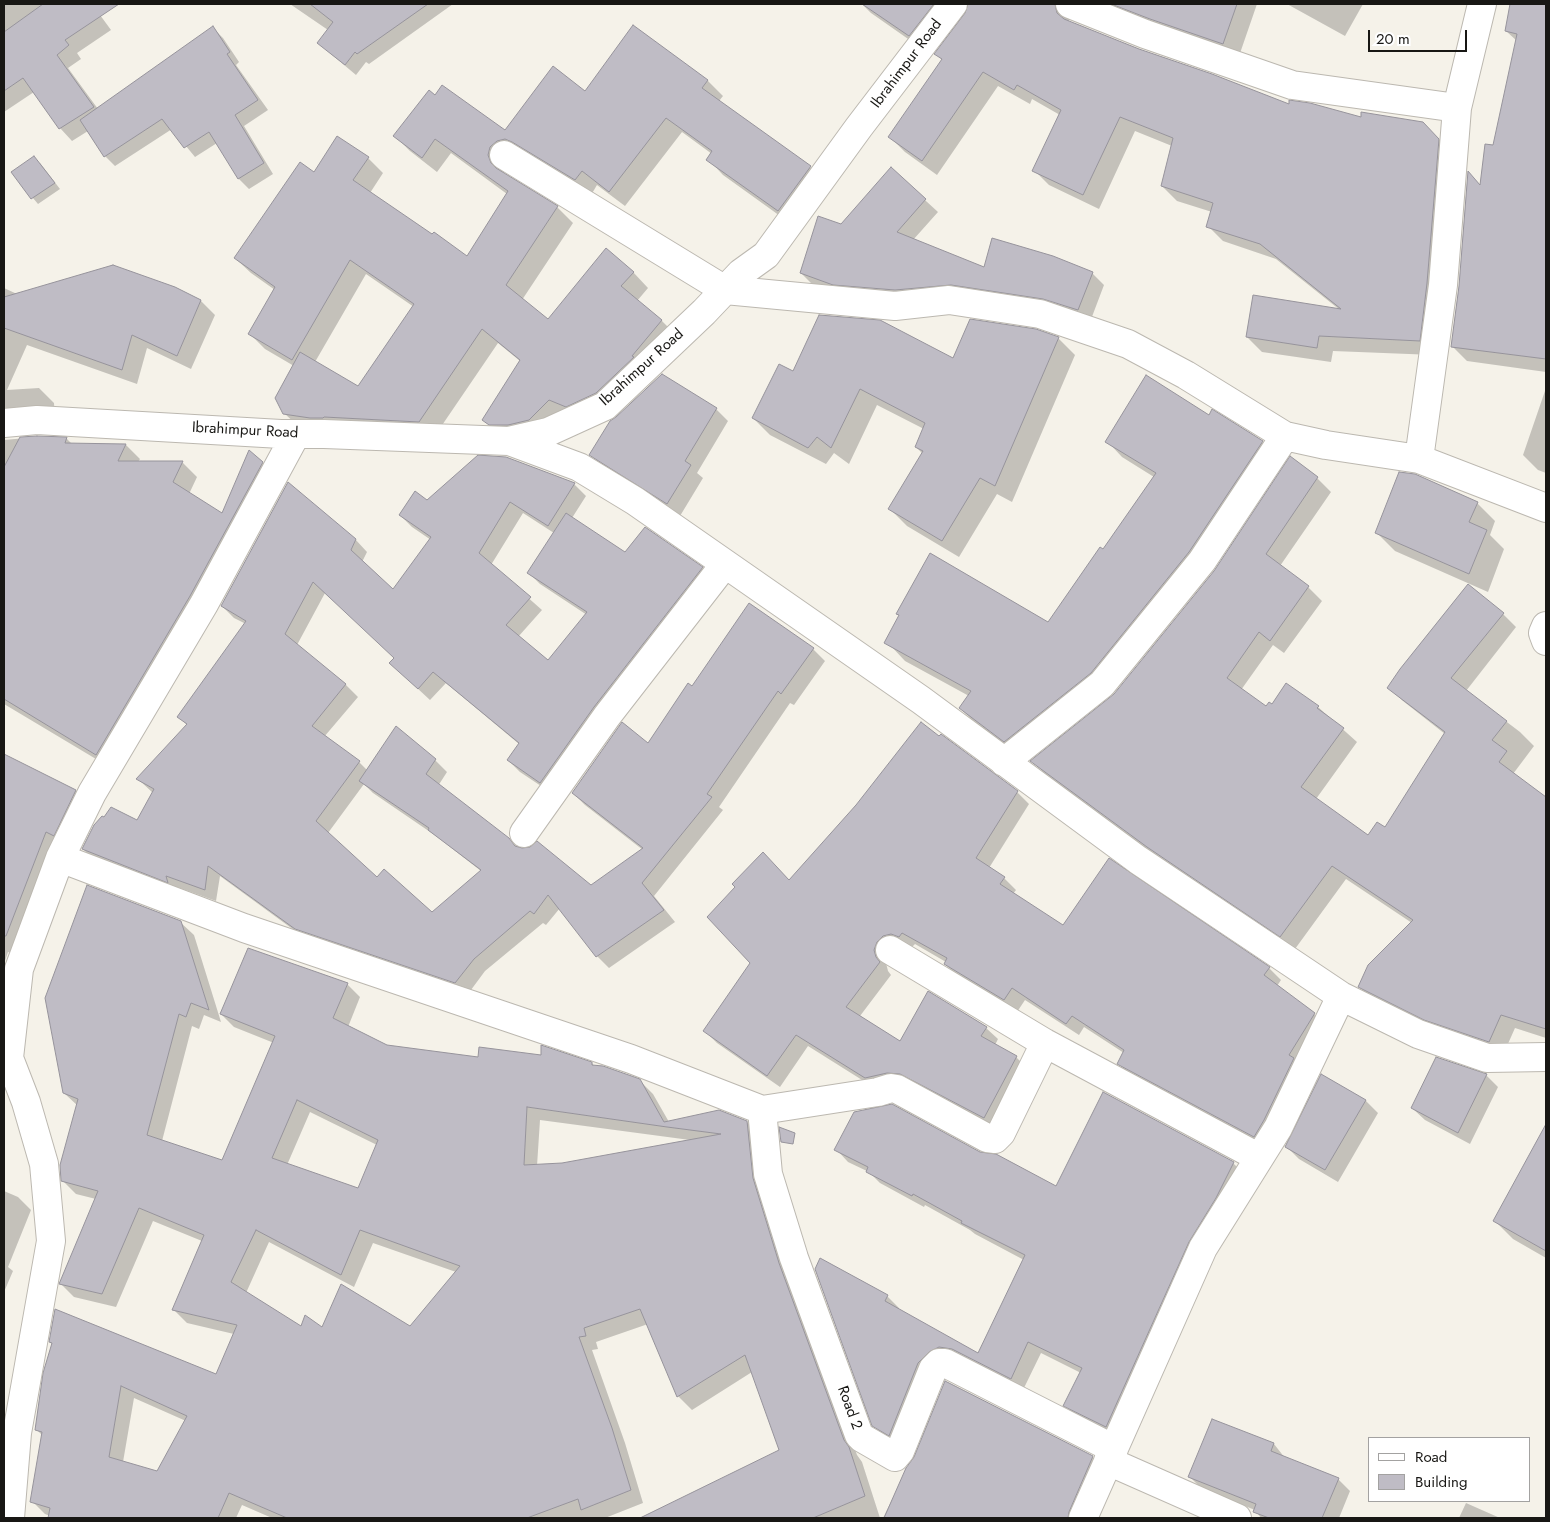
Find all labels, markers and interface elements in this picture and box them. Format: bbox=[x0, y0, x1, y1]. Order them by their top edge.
street label: Ibrahimpur Road bbox=[868, 16, 946, 112]
scale bar bbox=[1370, 20, 1469, 52]
text: 20 m bbox=[1376, 28, 1410, 50]
street label: Ibrahimpur Road bbox=[596, 326, 688, 410]
street label: Ibrahimpur Road bbox=[191, 419, 299, 443]
street label: Road 2 bbox=[833, 1384, 865, 1432]
legend bbox=[1368, 1437, 1530, 1502]
text: Road bbox=[1415, 1446, 1447, 1468]
text: Building bbox=[1415, 1471, 1467, 1493]

